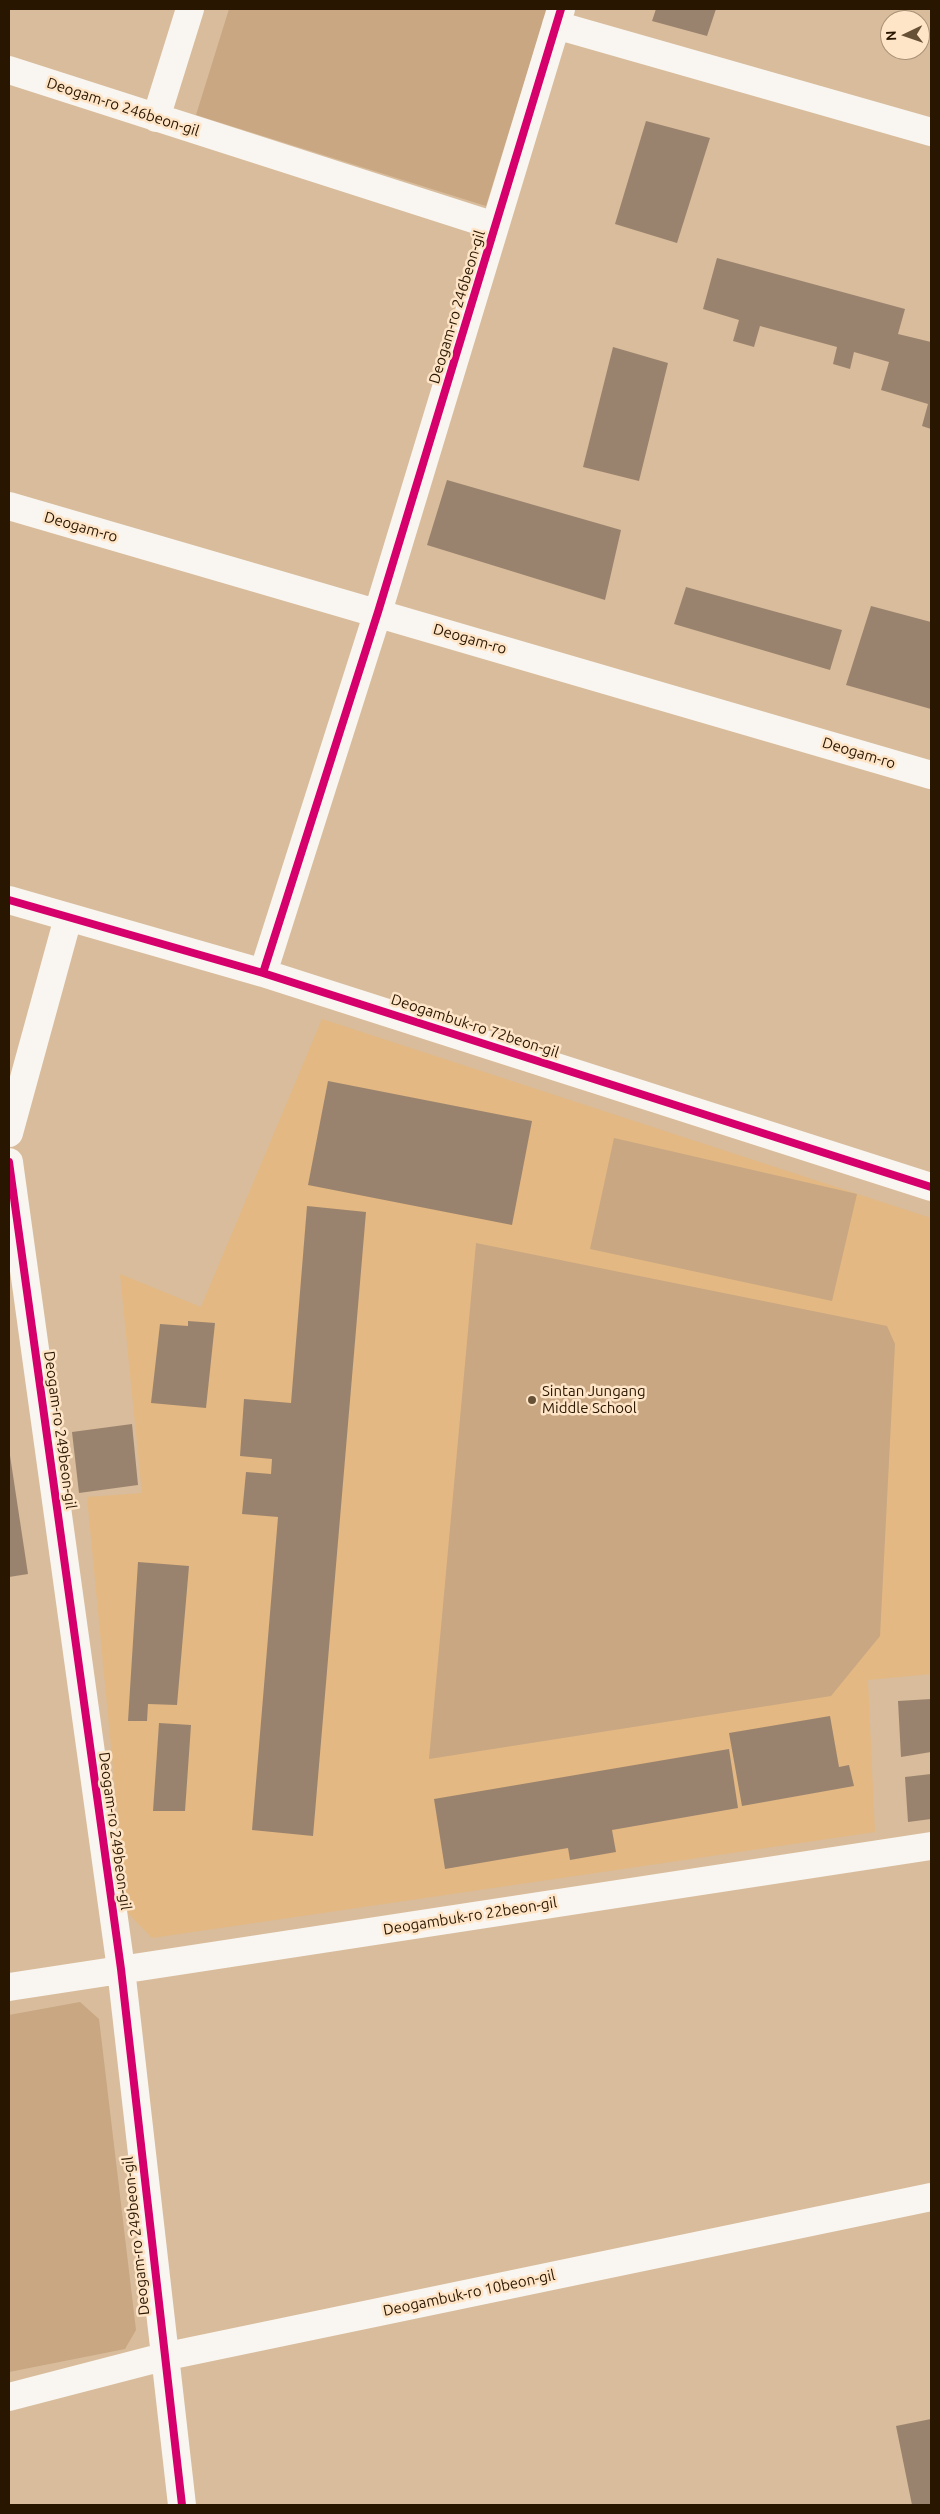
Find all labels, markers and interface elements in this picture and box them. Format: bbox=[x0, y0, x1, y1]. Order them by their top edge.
north arrow bbox=[880, 10, 930, 60]
text: N bbox=[883, 30, 899, 41]
street label: Deogam-ro 246beon-gil bbox=[44, 74, 202, 140]
street label: Deogam-ro 246beon-gil bbox=[425, 228, 489, 386]
street label: Deogam-ro bbox=[42, 508, 120, 546]
street label: Deogam-ro bbox=[431, 620, 509, 658]
street label: Deogam-ro bbox=[820, 733, 898, 773]
street label: Deogambuk-ro 72beon-gil bbox=[389, 990, 561, 1062]
street label: Deogam-ro 249beon-gil bbox=[40, 1350, 80, 1510]
place label: Sintan Jungang Middle School bbox=[542, 1382, 646, 1417]
marker: Sintan Jungang Middle School bbox=[526, 1394, 538, 1406]
street label: Deogam-ro 249beon-gil bbox=[95, 1751, 135, 1911]
street label: Deogambuk-ro 22beon-gil bbox=[382, 1893, 558, 1939]
street label: Deogam-ro 249beon-gil bbox=[119, 2156, 153, 2316]
street label: Deogambuk-ro 10beon-gil bbox=[381, 2266, 557, 2320]

